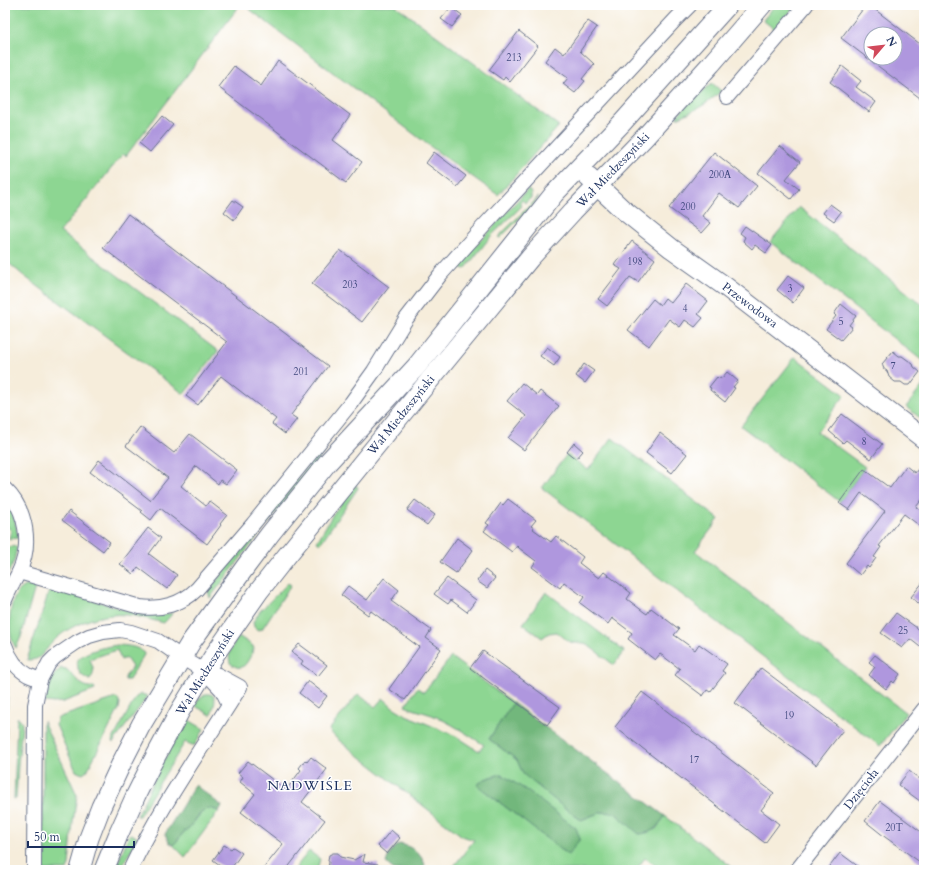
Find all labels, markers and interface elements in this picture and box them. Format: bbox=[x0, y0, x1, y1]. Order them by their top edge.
north arrow bbox=[863, 26, 903, 66]
text: N bbox=[883, 34, 900, 50]
house number: 213 bbox=[506, 51, 522, 65]
street label: Wał Miedzeszyński bbox=[572, 129, 653, 212]
house number: 200A bbox=[709, 168, 732, 182]
house number: 200 bbox=[680, 200, 696, 214]
house number: 198 bbox=[627, 255, 643, 269]
house number: 203 bbox=[342, 278, 358, 292]
street label: Przewodowa bbox=[719, 279, 782, 332]
house number: 3 bbox=[787, 282, 793, 296]
house number: 4 bbox=[682, 302, 688, 316]
house number: 5 bbox=[838, 315, 844, 329]
house number: 7 bbox=[890, 359, 896, 373]
house number: 201 bbox=[293, 365, 309, 379]
street label: Wał Miedzeszyński bbox=[363, 371, 439, 459]
house number: 8 bbox=[861, 435, 867, 449]
house number: 25 bbox=[898, 624, 908, 638]
street label: Wał Miedzeszyński bbox=[172, 625, 238, 719]
house number: 19 bbox=[784, 709, 794, 723]
house number: 17 bbox=[689, 753, 699, 767]
street label: Dzięcioła bbox=[840, 765, 883, 813]
district label: NADWIŚLE bbox=[267, 776, 353, 795]
house number: 20T bbox=[885, 821, 903, 835]
scale bar bbox=[28, 823, 134, 849]
text: 50 m bbox=[34, 829, 61, 845]

